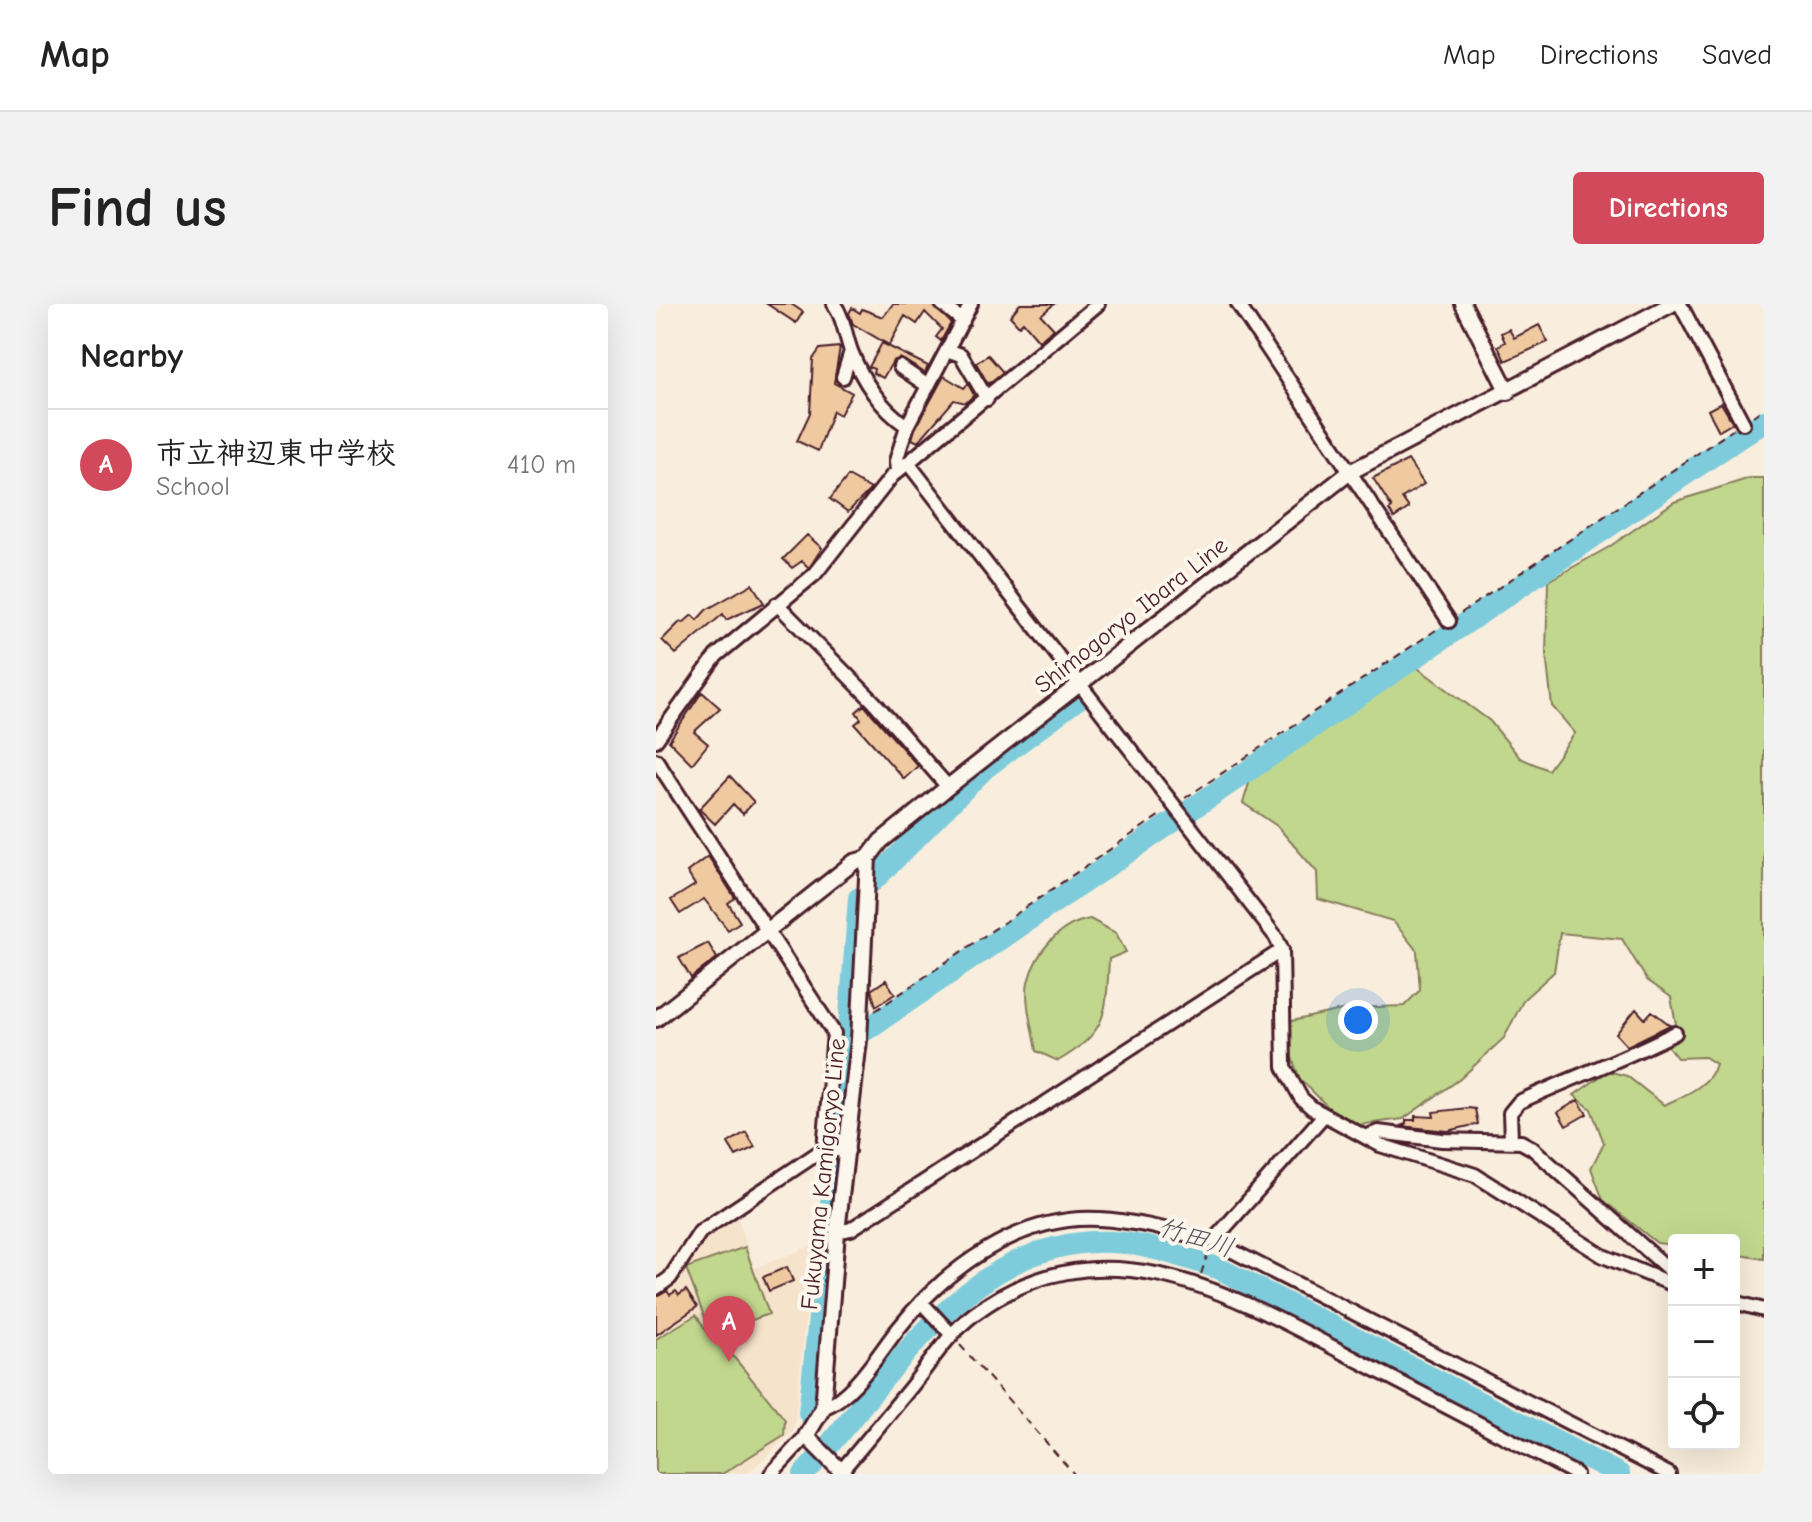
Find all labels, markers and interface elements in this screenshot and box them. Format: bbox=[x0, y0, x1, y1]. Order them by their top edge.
text: Map bbox=[40, 33, 110, 77]
text: Map bbox=[1443, 39, 1496, 71]
text: Directions bbox=[1540, 39, 1658, 71]
text: Saved bbox=[1702, 39, 1772, 71]
button: Directions bbox=[1573, 172, 1764, 244]
text: Find us bbox=[48, 176, 227, 240]
text: Nearby bbox=[80, 336, 183, 376]
text: 市立神辺東中学校 bbox=[156, 436, 396, 471]
text: A bbox=[99, 450, 113, 480]
text: 410 m bbox=[507, 450, 576, 480]
text: School bbox=[156, 472, 230, 502]
street label: Shimogoryo Ibara Line bbox=[1029, 531, 1233, 699]
your location bbox=[1338, 1000, 1378, 1040]
street label: Fukuyama Kamigoryo Line bbox=[795, 1037, 851, 1311]
water label: 竹田川 bbox=[1154, 1212, 1237, 1264]
map controls bbox=[1668, 1234, 1740, 1450]
button: + bbox=[1668, 1234, 1740, 1306]
pin: A bbox=[703, 1296, 755, 1362]
button: − bbox=[1668, 1306, 1740, 1378]
button: locate bbox=[1668, 1378, 1740, 1450]

